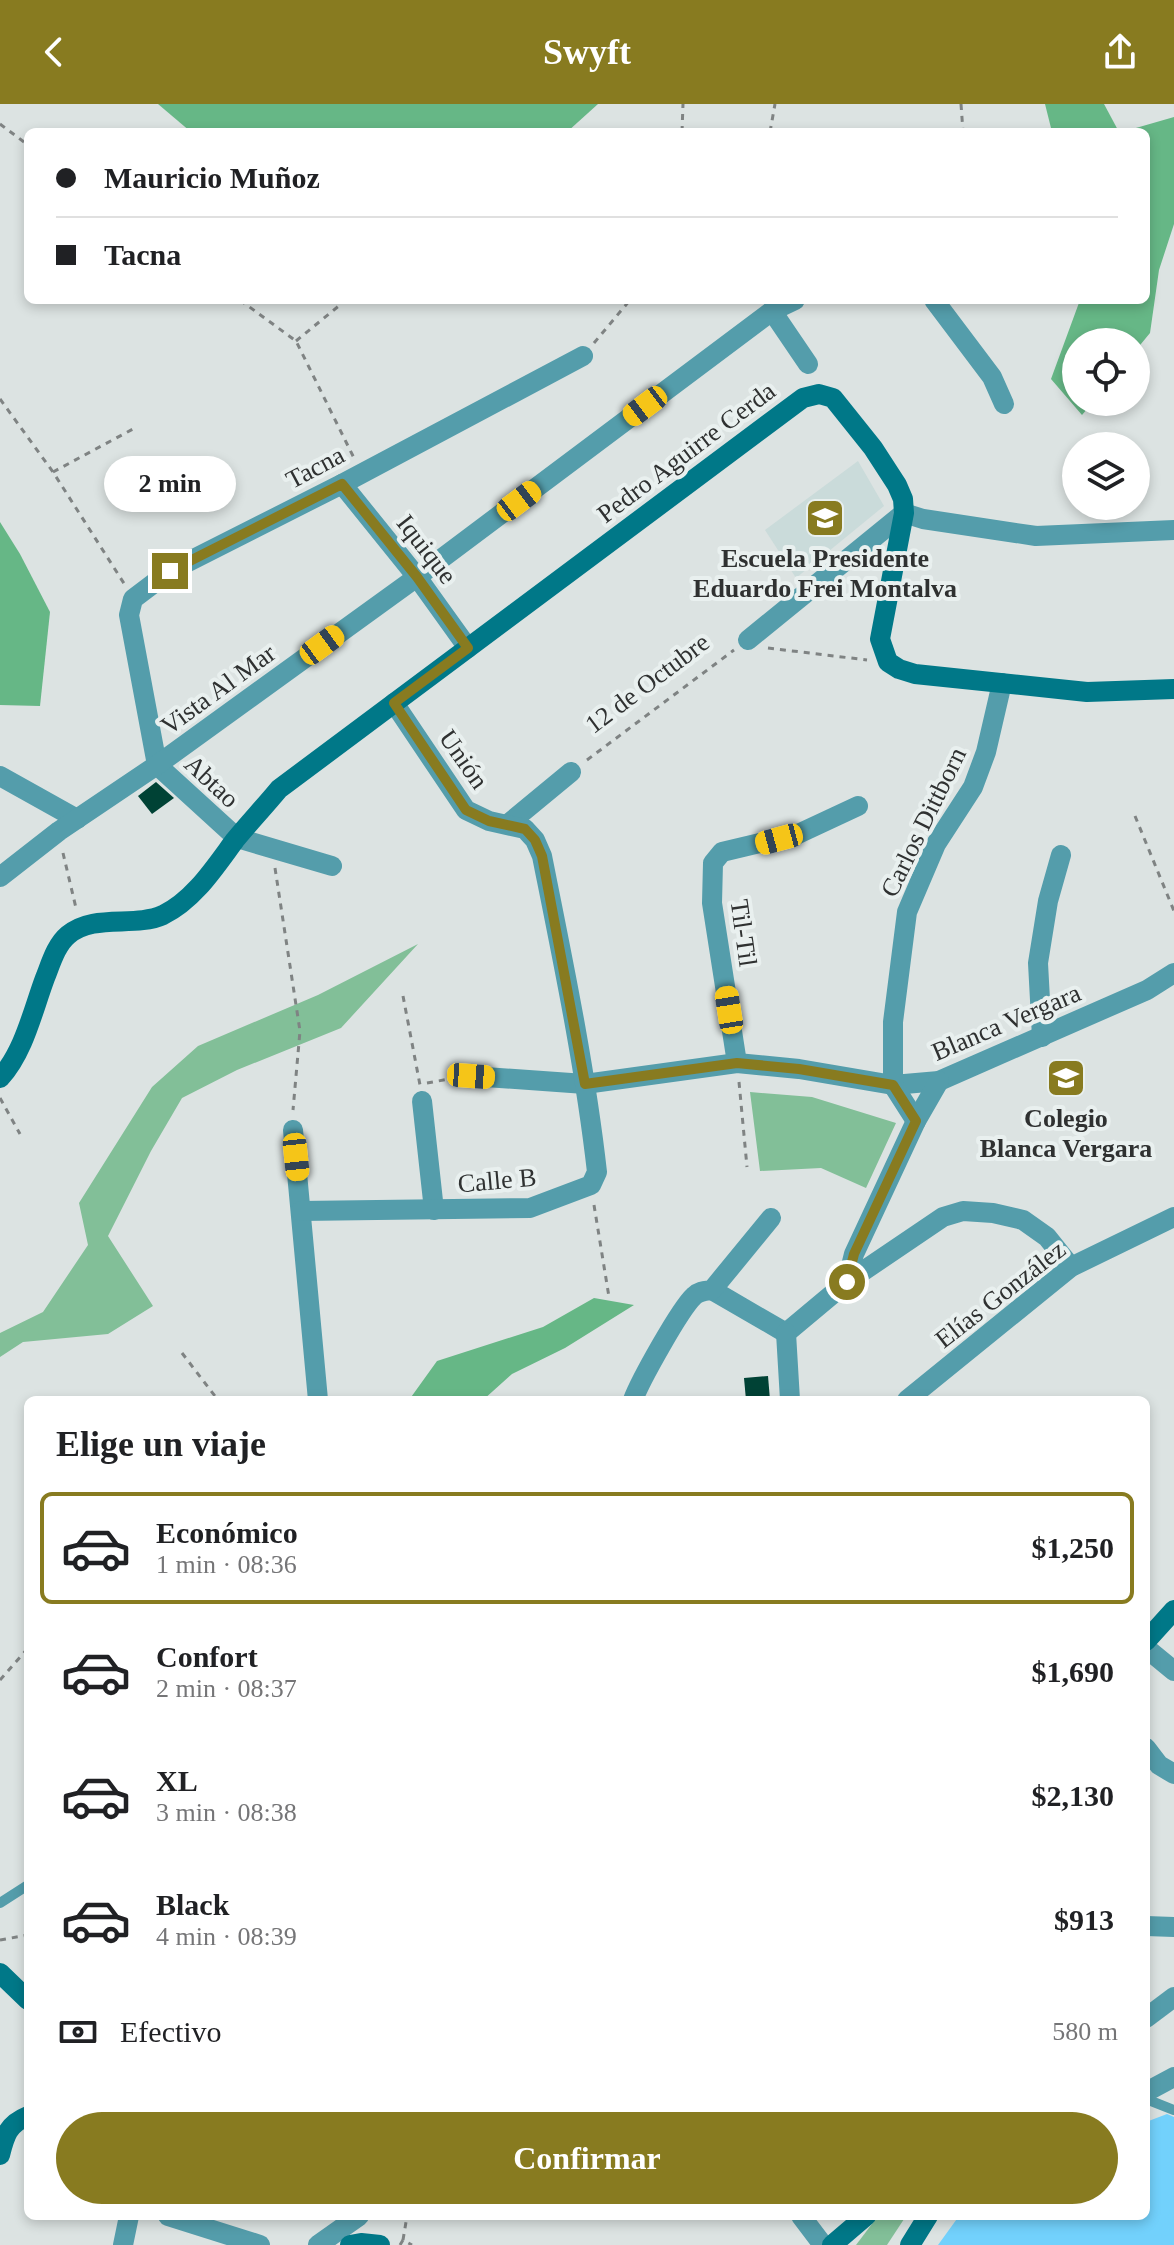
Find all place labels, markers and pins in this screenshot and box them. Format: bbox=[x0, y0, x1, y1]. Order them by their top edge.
school or university icon: Escuela Presidente Eduardo Frei Montalva bbox=[804, 497, 846, 539]
place label: Escuela Presidente Eduardo Frei Montalva bbox=[693, 544, 957, 603]
school or university icon: Colegio Blanca Vergara bbox=[1045, 1057, 1087, 1099]
place label: Colegio Blanca Vergara bbox=[980, 1104, 1152, 1163]

